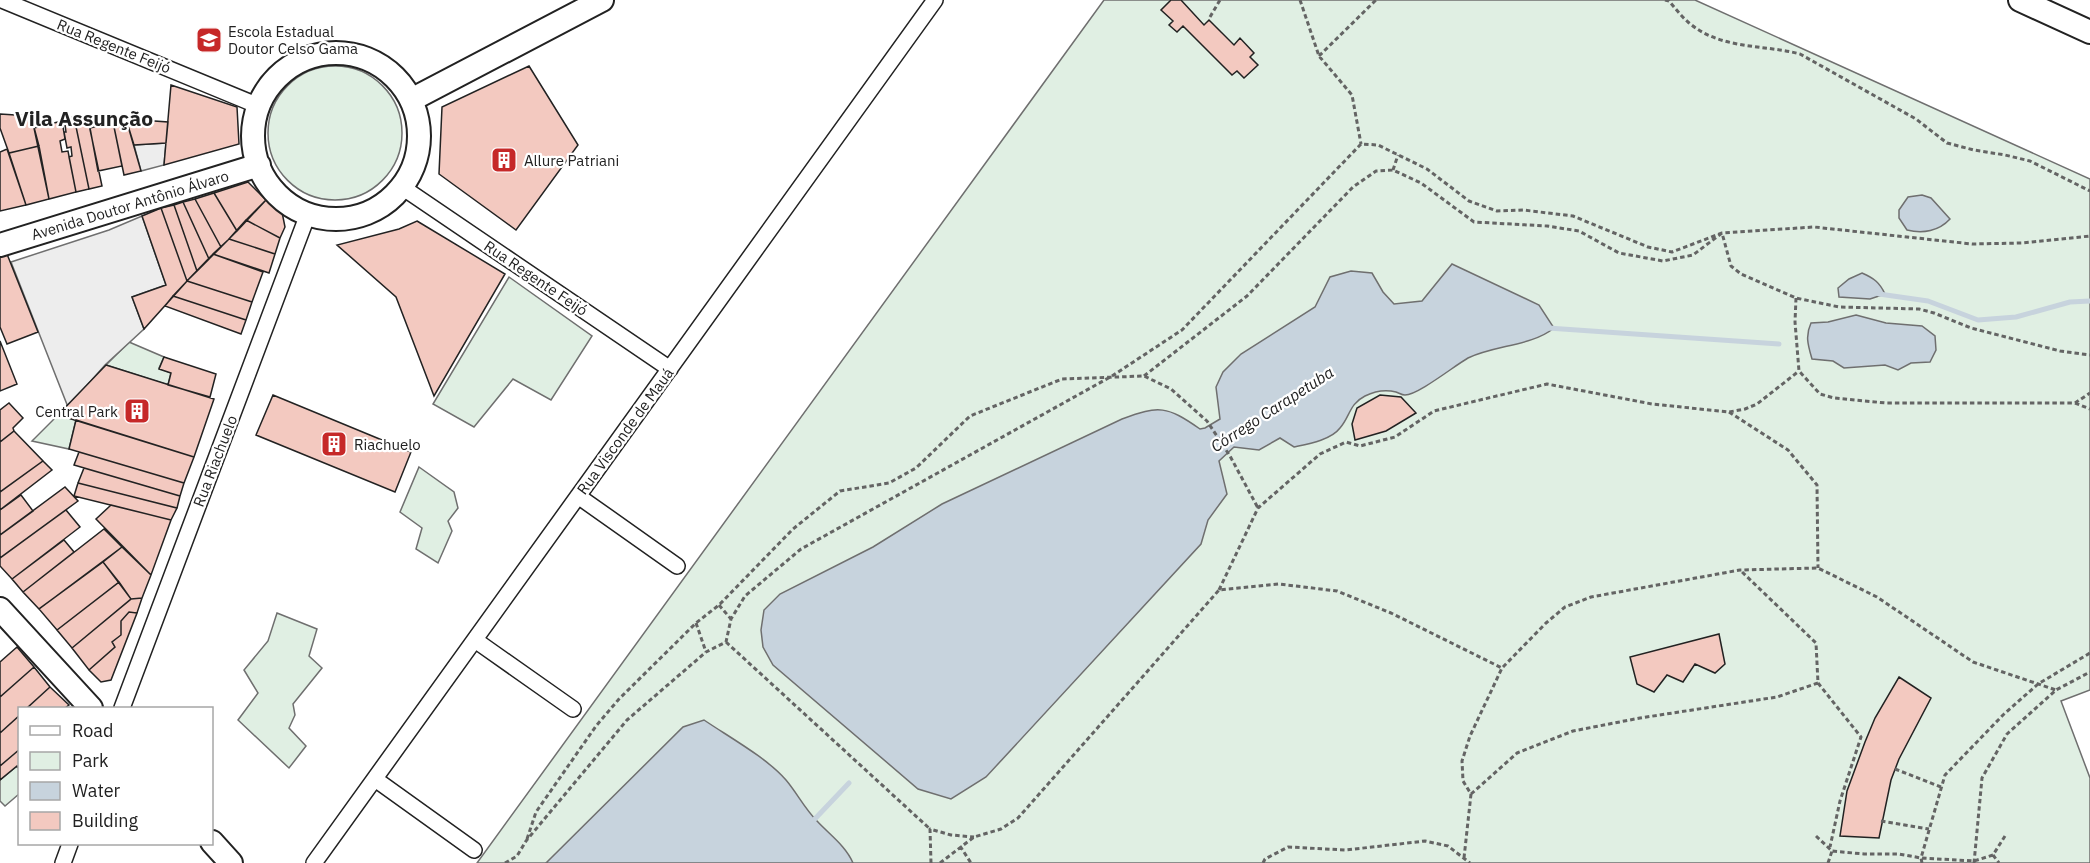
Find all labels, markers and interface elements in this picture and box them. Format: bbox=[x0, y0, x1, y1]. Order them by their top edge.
street label: Rua Regente Feijó bbox=[54, 15, 174, 77]
place label: Escola Estadual Doutor Celso Gama bbox=[228, 22, 358, 58]
school or university icon: Escola Estadual Doutor Celso Gama bbox=[194, 25, 224, 55]
district label: Vila Assunção bbox=[15, 104, 153, 132]
building icon: Allure Patriani bbox=[489, 145, 519, 175]
place label: Allure Patriani bbox=[524, 151, 619, 170]
street label: Avenida Doutor Antônio Álvaro bbox=[29, 166, 231, 244]
street label: Rua Regente Feijó bbox=[481, 236, 591, 320]
water label: Córrego Carapetuba bbox=[1207, 362, 1337, 456]
street label: Rua Visconde de Mauá bbox=[573, 364, 677, 498]
building icon: Central Park bbox=[122, 396, 152, 426]
place label: Central Park bbox=[35, 402, 118, 421]
street label: Rua Riachuelo bbox=[189, 413, 241, 509]
building icon: Riachuelo bbox=[319, 429, 349, 459]
place label: Riachuelo bbox=[354, 435, 421, 454]
legend bbox=[18, 707, 213, 845]
text: Road bbox=[72, 719, 113, 742]
text: Park bbox=[72, 749, 109, 772]
text: Water bbox=[72, 779, 121, 802]
text: Building bbox=[72, 809, 139, 832]

